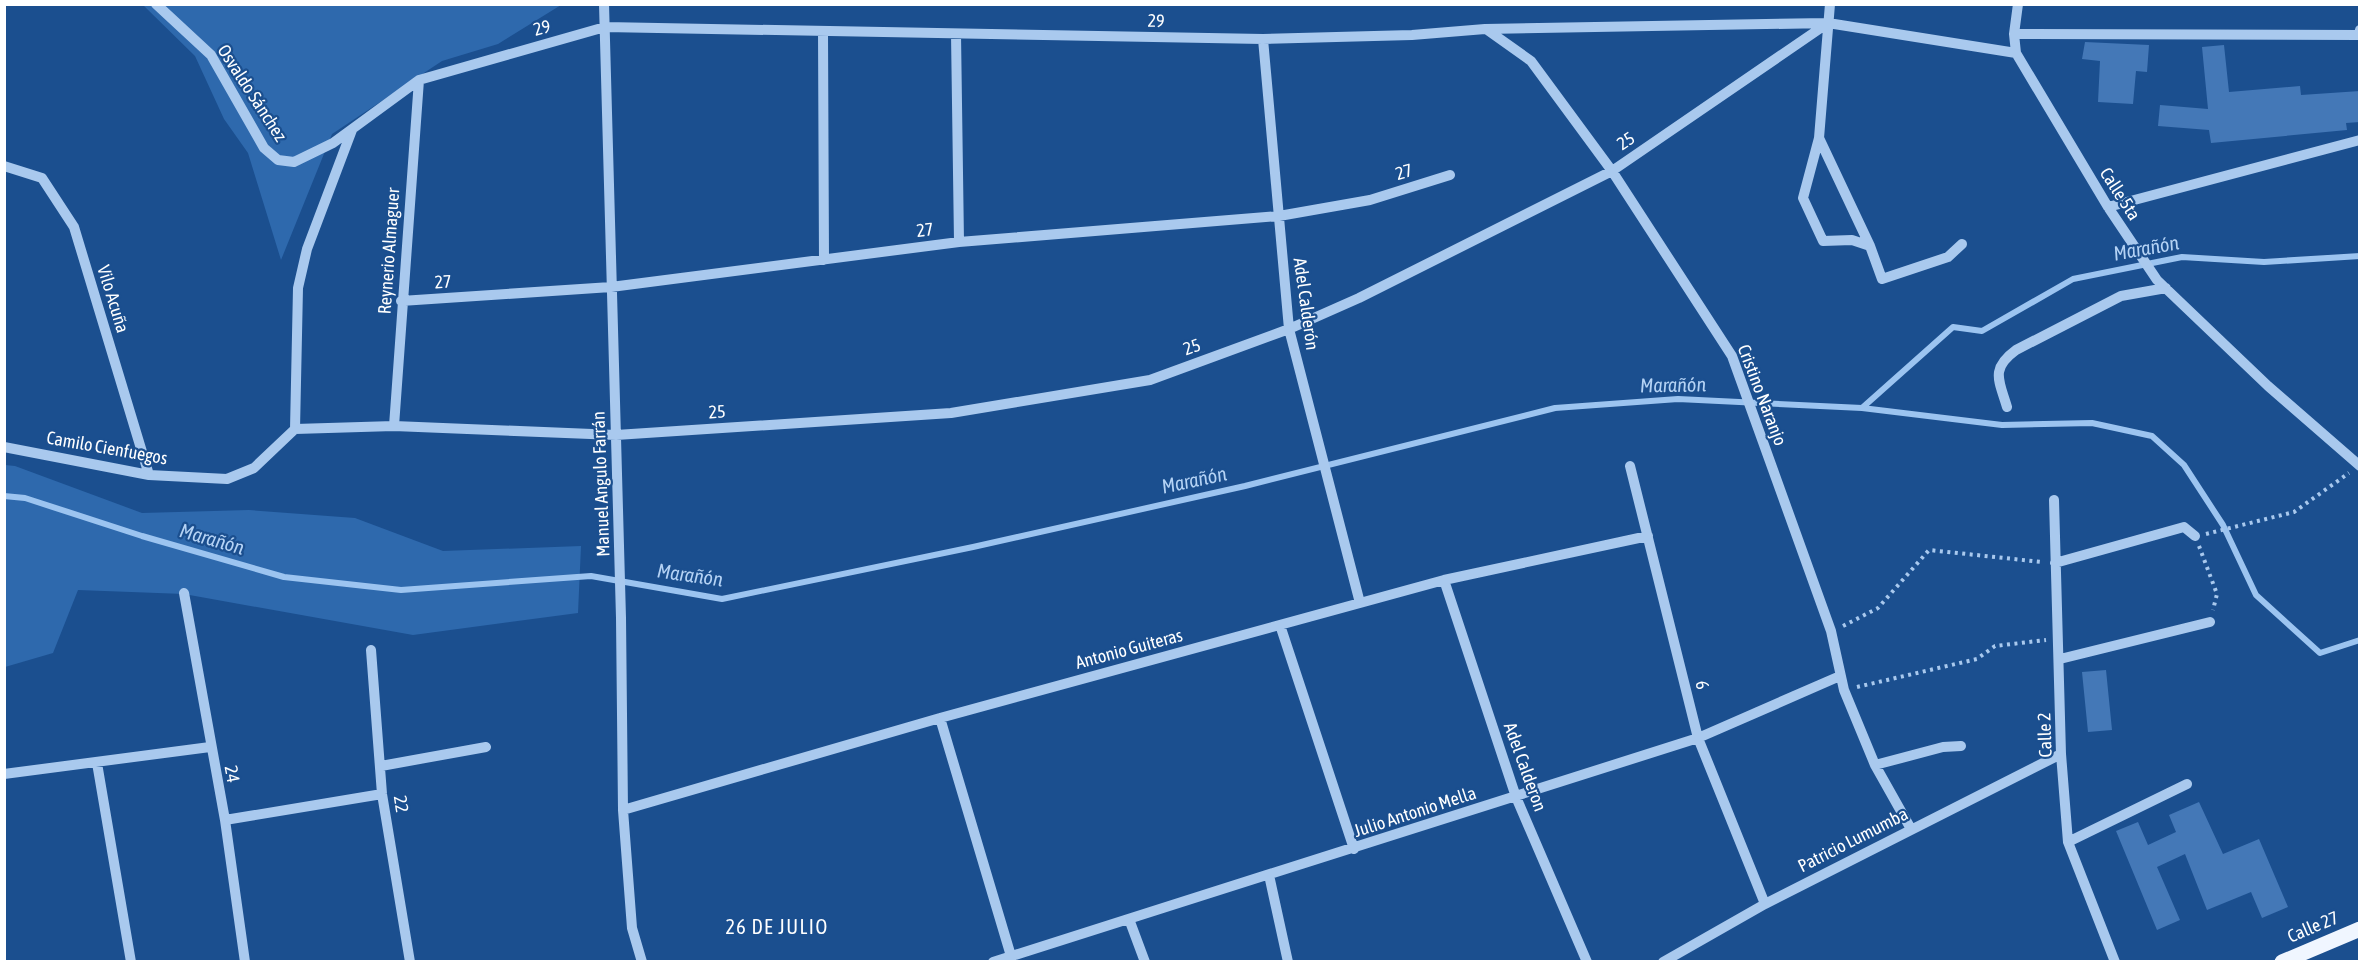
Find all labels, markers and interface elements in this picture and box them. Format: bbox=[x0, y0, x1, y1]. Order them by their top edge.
street label: 29 bbox=[1147, 10, 1165, 31]
street label: 29 bbox=[531, 15, 553, 40]
street label: Osvaldo Sánchez bbox=[213, 40, 292, 146]
street label: 25 bbox=[1613, 127, 1639, 154]
street label: 27 bbox=[1393, 159, 1415, 184]
street label: Calle 5ta bbox=[2096, 163, 2145, 224]
street label: Reynerio Almaguer bbox=[374, 186, 403, 315]
street label: 27 bbox=[915, 218, 935, 241]
water label: Marañón bbox=[2111, 230, 2181, 265]
street label: Adel Calderón bbox=[1290, 256, 1323, 351]
street label: Vilo Acuña bbox=[93, 262, 134, 335]
street label: 27 bbox=[434, 270, 452, 293]
street label: 25 bbox=[1180, 334, 1203, 359]
street label: Cristino Naranjo bbox=[1734, 341, 1791, 448]
water label: Marañón bbox=[1640, 372, 1707, 397]
street label: 25 bbox=[708, 400, 726, 423]
street label: Manuel Angulo Farrán bbox=[587, 411, 614, 557]
street label: Camilo Cienfuegos bbox=[45, 427, 169, 468]
water label: Marañón bbox=[1159, 461, 1229, 498]
water label: Marañón bbox=[177, 518, 247, 559]
water label: Marañón bbox=[656, 559, 725, 591]
street label: Antonio Guiteras bbox=[1073, 624, 1185, 673]
street label: 6 bbox=[1691, 678, 1714, 692]
street label: Calle 2 bbox=[2033, 712, 2056, 758]
street label: Adel Calderon bbox=[1500, 720, 1551, 814]
street label: 24 bbox=[221, 764, 244, 784]
street label: Julio Antonio Mella bbox=[1351, 782, 1479, 841]
street label: 22 bbox=[390, 794, 413, 814]
street label: Patricio Lumumba bbox=[1794, 803, 1911, 876]
street label: Calle 27 bbox=[2284, 906, 2341, 947]
district label: 26 DE JULIO bbox=[725, 915, 829, 938]

